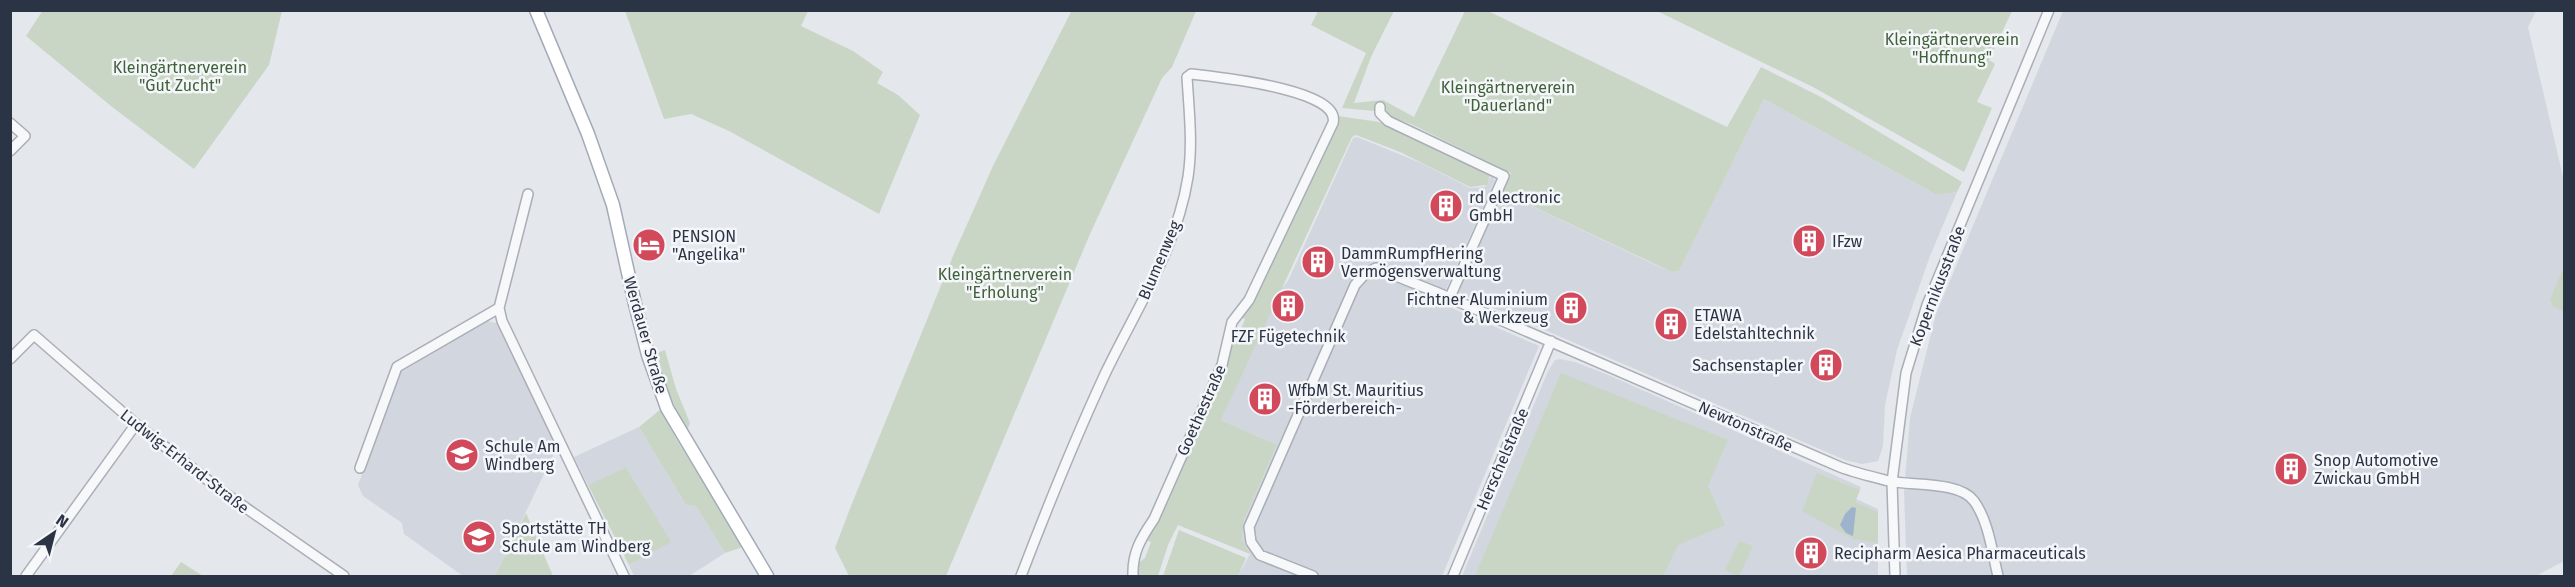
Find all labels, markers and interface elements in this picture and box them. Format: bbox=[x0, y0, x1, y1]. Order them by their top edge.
park label: Kleingärtnerverein "Hoffnung" bbox=[1885, 30, 2019, 67]
park label: Kleingärtnerverein "Gut Zucht" bbox=[113, 58, 247, 95]
park label: Kleingärtnerverein "Dauerland" bbox=[1441, 78, 1575, 115]
building icon: rd electronic GmbH bbox=[1428, 188, 1464, 224]
place label: rd electronic GmbH bbox=[1469, 188, 1561, 225]
street label: Blumenweg bbox=[1134, 217, 1185, 303]
building icon: IFzw bbox=[1791, 223, 1827, 259]
street label: Kopernikusstraße bbox=[1906, 223, 1969, 349]
hotel icon: PENSION "Angelika" bbox=[631, 227, 667, 263]
place label: PENSION "Angelika" bbox=[672, 227, 745, 264]
place label: IFzw bbox=[1832, 232, 1863, 251]
building icon: DammRumpfHering Vermögensverwaltung bbox=[1300, 244, 1336, 280]
place label: DammRumpfHering Vermögensverwaltung bbox=[1341, 244, 1501, 281]
park label: Kleingärtnerverein "Erholung" bbox=[938, 265, 1072, 302]
street label: Werdauer Straße bbox=[620, 274, 671, 396]
building icon: FZF Fügetechnik bbox=[1270, 288, 1306, 324]
place label: Fichtner Aluminium & Werkzeug bbox=[1407, 290, 1549, 327]
building icon: Fichtner Aluminium & Werkzeug bbox=[1553, 290, 1589, 326]
building icon: ETAWA Edelstahltechnik bbox=[1653, 306, 1689, 342]
place label: ETAWA Edelstahltechnik bbox=[1694, 306, 1815, 343]
place label: FZF Fügetechnik bbox=[1231, 327, 1346, 346]
building icon: Sachsenstapler bbox=[1808, 347, 1844, 383]
place label: Sachsenstapler bbox=[1692, 356, 1804, 375]
street label: Goethestraße bbox=[1173, 362, 1230, 459]
building icon: WfbM St. Mauritius -Förderbereich- bbox=[1247, 381, 1283, 417]
place label: WfbM St. Mauritius -Förderbereich- bbox=[1288, 381, 1424, 418]
street label: Newtonstraße bbox=[1696, 397, 1796, 456]
street label: Ludwig-Erhard-Straße bbox=[117, 405, 253, 518]
street label: Herschelstraße bbox=[1472, 405, 1533, 513]
school or university icon: Schule Am Windberg bbox=[444, 437, 480, 473]
place label: Schule Am Windberg bbox=[485, 437, 561, 474]
building icon: Snop Automotive Zwickau GmbH bbox=[2273, 451, 2309, 487]
place label: Snop Automotive Zwickau GmbH bbox=[2314, 451, 2438, 488]
north arrow bbox=[24, 503, 84, 563]
text: N bbox=[53, 510, 72, 532]
school or university icon: Sportstätte TH Schule am Windberg bbox=[461, 519, 497, 555]
place label: Sportstätte TH Schule am Windberg bbox=[502, 519, 651, 556]
building icon: Recipharm Aesica Pharmaceuticals bbox=[1793, 535, 1829, 571]
place label: Recipharm Aesica Pharmaceuticals bbox=[1834, 544, 2086, 563]

